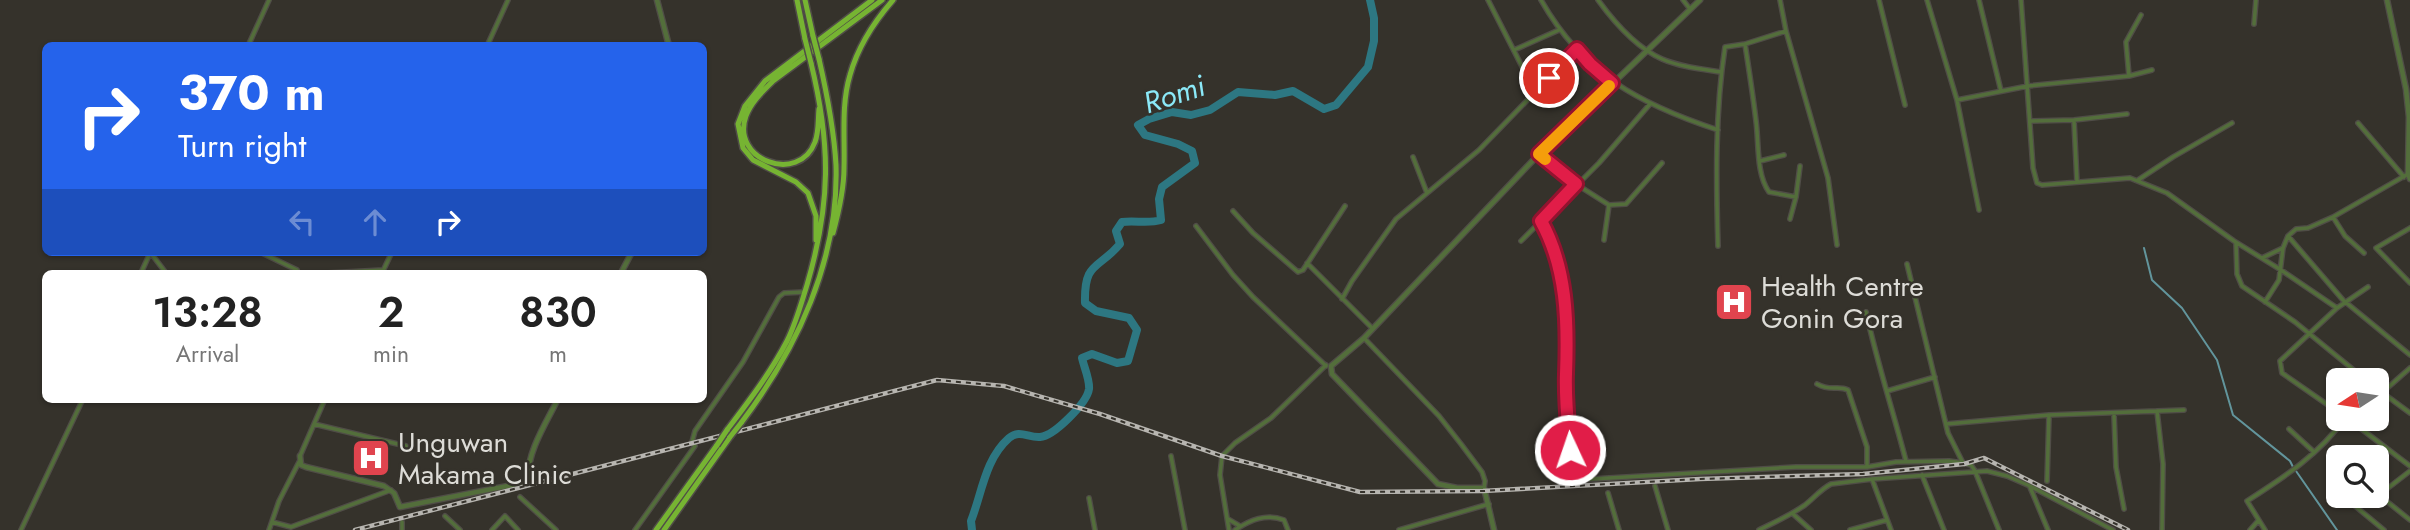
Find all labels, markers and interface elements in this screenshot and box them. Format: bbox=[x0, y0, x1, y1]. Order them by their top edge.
pin bbox=[1519, 48, 1579, 108]
text: 370 m bbox=[178, 58, 325, 128]
icon: arrive bbox=[1530, 59, 1568, 97]
water label: Romi bbox=[1138, 64, 1211, 124]
icon: right bbox=[63, 70, 154, 161]
text: Turn right bbox=[178, 123, 307, 169]
icon: left bbox=[283, 203, 321, 241]
icon: ahead bbox=[356, 203, 394, 241]
icon: right bbox=[429, 203, 467, 241]
place label: Health Centre Gonin Gora bbox=[1761, 266, 1924, 339]
hospital icon: Health Centre Gonin Gora bbox=[1713, 281, 1755, 323]
text: 13:28 bbox=[152, 282, 263, 343]
text: 2 bbox=[378, 282, 404, 343]
text: 830 bbox=[519, 282, 597, 343]
text: Arrival bbox=[176, 337, 239, 371]
text: min bbox=[373, 337, 409, 371]
text: m bbox=[549, 337, 567, 371]
north arrow bbox=[2326, 368, 2389, 430]
map controls bbox=[2326, 368, 2389, 508]
position arrow bbox=[1533, 413, 1607, 487]
place label: Unguwan Makama Clinic bbox=[398, 422, 572, 495]
hospital icon: Unguwan Makama Clinic bbox=[350, 437, 392, 479]
button: search bbox=[2326, 445, 2389, 508]

